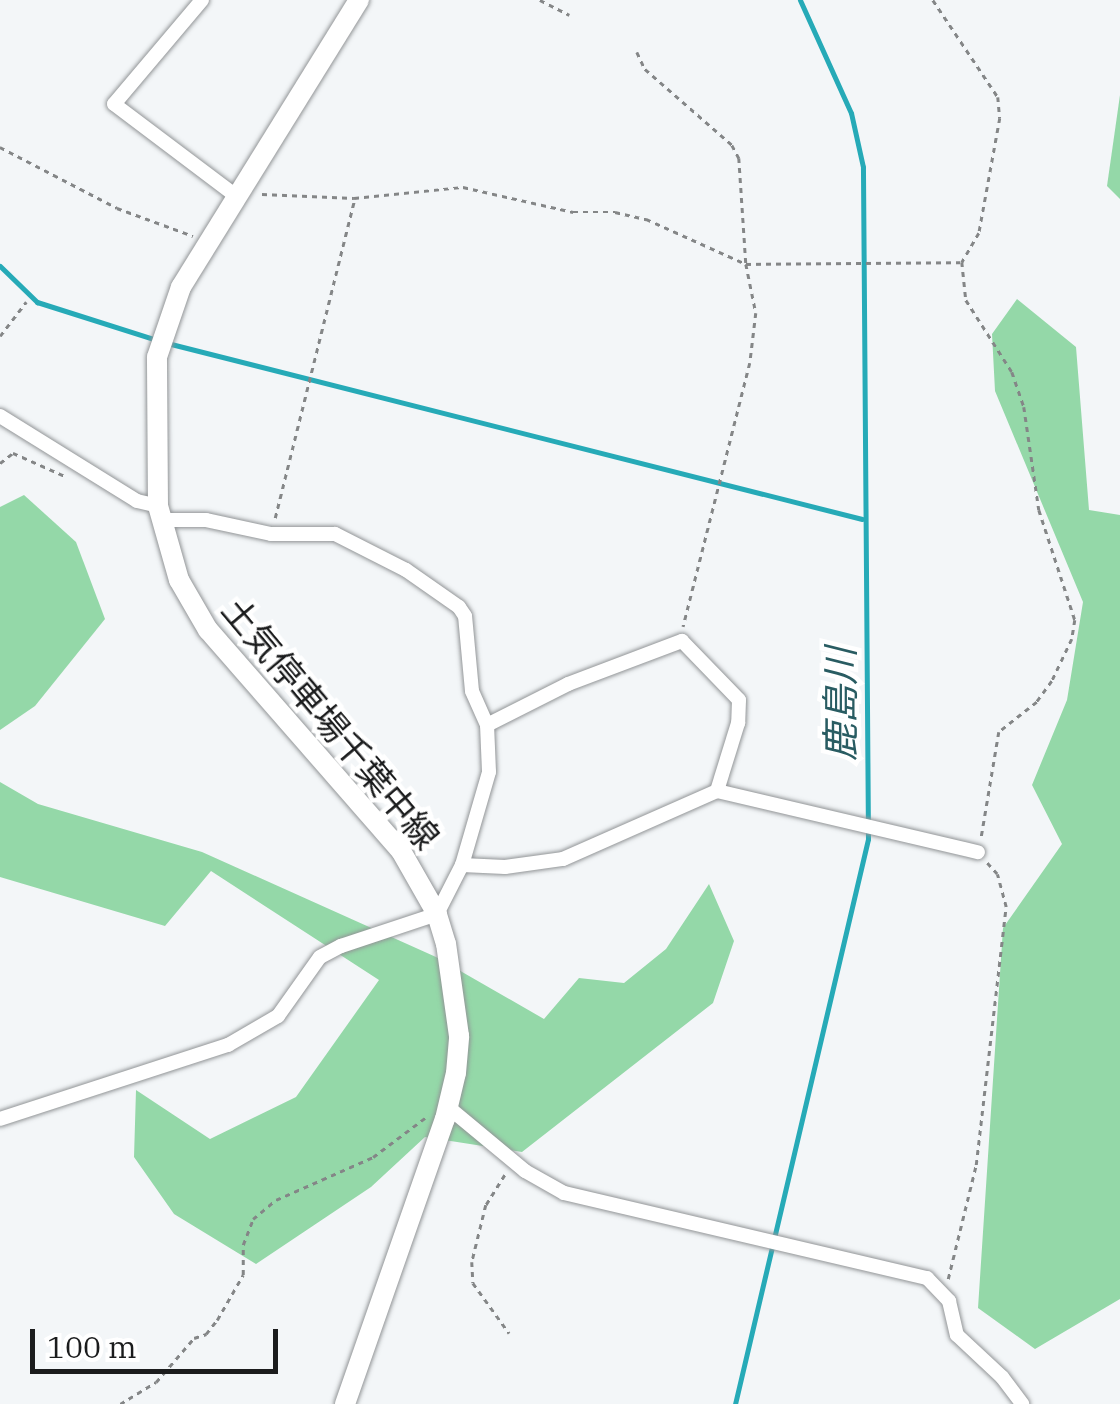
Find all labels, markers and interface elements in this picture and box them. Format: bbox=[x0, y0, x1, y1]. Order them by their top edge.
street label: 土気停車場千葉中線 bbox=[214, 589, 448, 857]
water label: 鹿島川 bbox=[817, 647, 863, 761]
scale bar bbox=[35, 1309, 282, 1371]
text: 100 m bbox=[47, 1327, 137, 1366]

